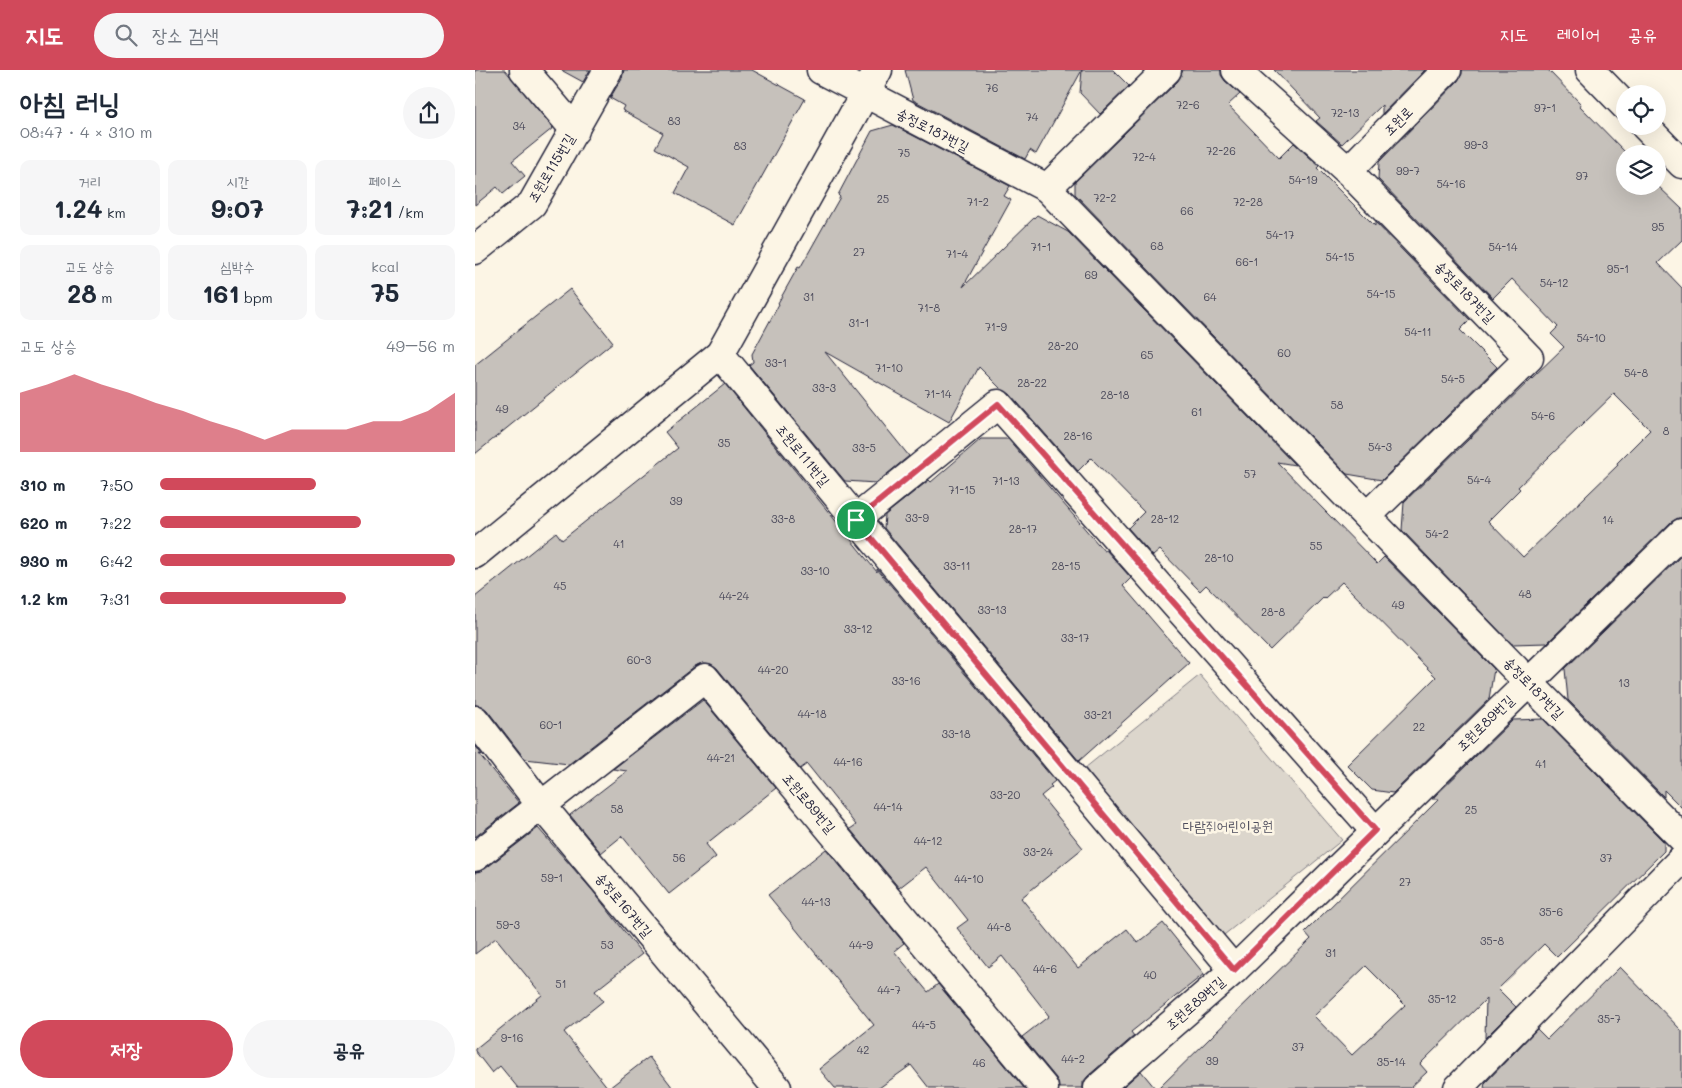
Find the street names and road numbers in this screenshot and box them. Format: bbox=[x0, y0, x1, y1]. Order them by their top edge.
street label: 조원로 bbox=[1379, 102, 1416, 139]
street label: 송정로187번길 bbox=[894, 103, 973, 156]
street label: 조원로115번길 bbox=[523, 129, 579, 206]
street label: 송정로187번길 bbox=[1431, 257, 1500, 327]
street label: 조원로111번길 bbox=[772, 420, 835, 490]
street label: 송정로187번길 bbox=[1500, 653, 1569, 723]
street label: 조원로89번길 bbox=[1452, 690, 1518, 755]
street label: 조원로89번길 bbox=[779, 769, 841, 837]
street label: 송정로167번길 bbox=[592, 868, 657, 942]
street label: 조원로89번길 bbox=[1161, 971, 1229, 1034]

